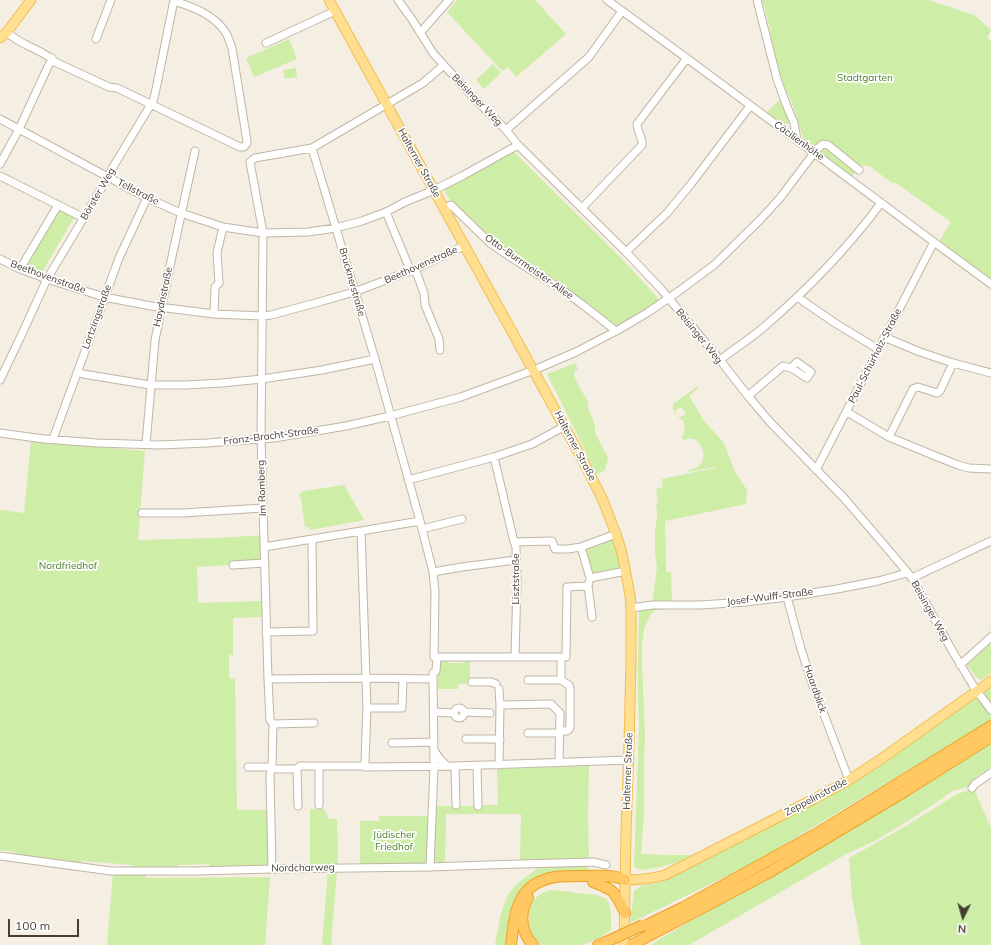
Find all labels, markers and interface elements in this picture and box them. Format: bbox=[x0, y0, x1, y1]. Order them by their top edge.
street label: Beisinger Weg bbox=[449, 72, 505, 128]
park label: Stadtgarten bbox=[837, 72, 893, 84]
street label: Cäcilienhöhe bbox=[772, 119, 826, 163]
street label: Halterner Straße bbox=[395, 126, 443, 200]
street label: Börster Weg bbox=[78, 166, 118, 222]
street label: Tellstraße bbox=[115, 176, 161, 208]
street label: Otto-Burrmeister-Allee bbox=[482, 232, 576, 302]
street label: Beethovenstraße bbox=[382, 243, 460, 287]
street label: Brucknerstraße bbox=[336, 246, 368, 318]
street label: Beethovenstraße bbox=[9, 258, 87, 296]
street label: Haydnstraße bbox=[151, 266, 175, 328]
street label: Lortzingstraße bbox=[80, 283, 114, 351]
street label: Beisinger Weg bbox=[673, 306, 725, 366]
street label: Paul-Schürholz-Straße bbox=[846, 307, 904, 405]
street label: Halterner Straße bbox=[552, 409, 598, 483]
street label: Franz-Bracht-Straße bbox=[223, 424, 319, 448]
street label: Im Romberg bbox=[255, 460, 269, 516]
street label: Lisztstraße bbox=[510, 553, 522, 605]
park label: Nordfriedhof bbox=[39, 560, 97, 572]
street label: Beisinger Weg bbox=[908, 579, 952, 643]
street label: Josef-Wulff-Straße bbox=[726, 586, 814, 608]
street label: Haardblick bbox=[801, 663, 829, 715]
street label: Halterner Straße bbox=[621, 732, 635, 810]
street label: Zeppelinstraße bbox=[783, 775, 849, 819]
park label: Jüdischer Friedhof bbox=[373, 829, 415, 852]
street label: Nordcharweg bbox=[271, 861, 335, 875]
north arrow bbox=[943, 897, 983, 937]
scale bar bbox=[10, 911, 81, 937]
text: 100 m bbox=[15, 918, 50, 933]
text: N bbox=[957, 922, 967, 936]

